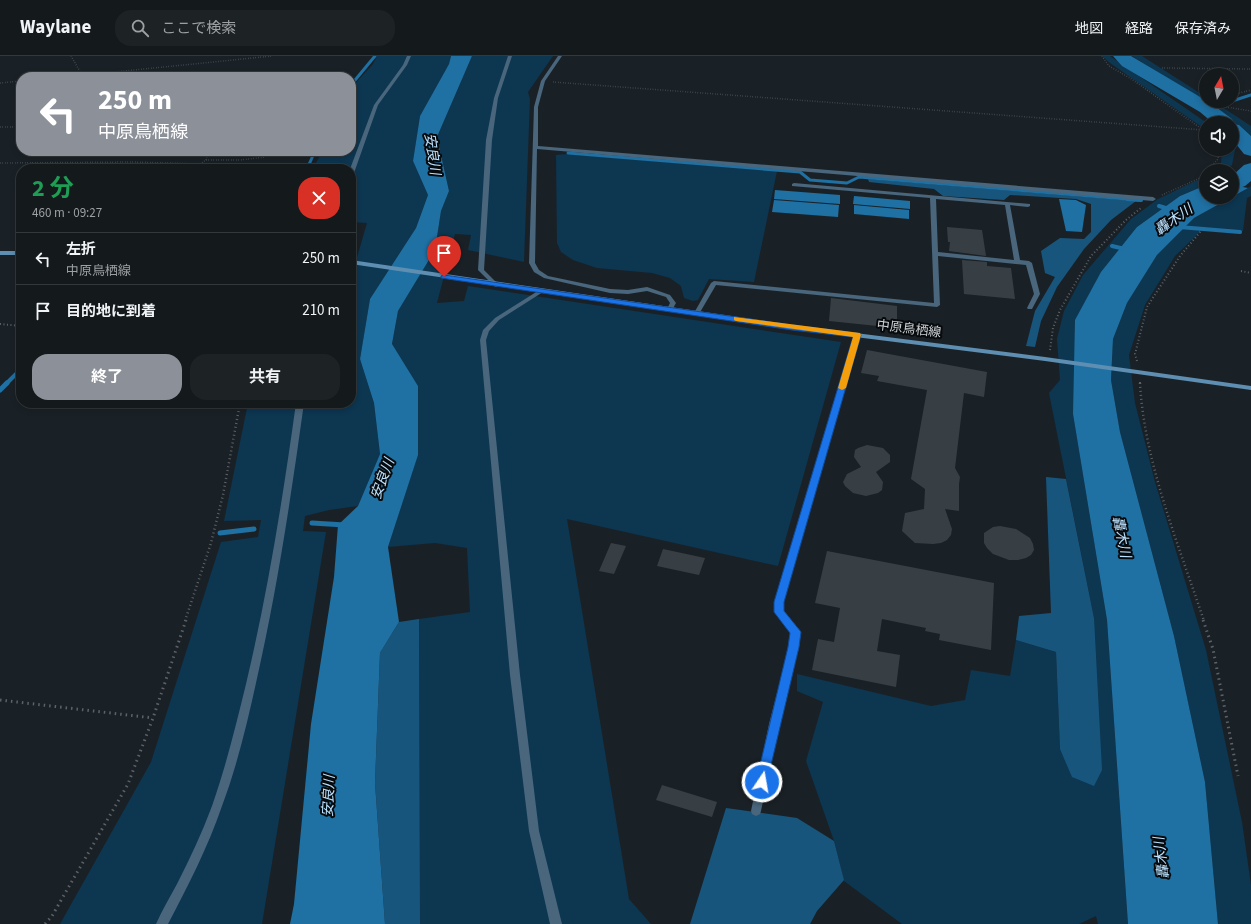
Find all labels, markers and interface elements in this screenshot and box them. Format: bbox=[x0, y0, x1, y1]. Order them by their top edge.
search box bbox=[115, 10, 395, 46]
text: Waylane bbox=[20, 14, 91, 41]
icon: search bbox=[129, 17, 151, 39]
text: ここで検索 bbox=[161, 18, 236, 39]
text: 地図 bbox=[1075, 19, 1103, 39]
text: 経路 bbox=[1125, 19, 1153, 39]
text: 保存済み bbox=[1175, 19, 1231, 39]
north arrow bbox=[1199, 68, 1239, 108]
map controls bbox=[1199, 68, 1239, 204]
text: 250 m bbox=[98, 80, 172, 120]
icon: left bbox=[32, 88, 84, 140]
button: sound bbox=[1199, 116, 1239, 156]
text: 中原鳥栖線 bbox=[98, 120, 188, 145]
water label: 安良川 bbox=[419, 132, 445, 178]
button: layers bbox=[1199, 164, 1239, 204]
text: 2 分 bbox=[32, 171, 73, 206]
button: close bbox=[298, 177, 340, 219]
water label: 轟木川 bbox=[1151, 199, 1199, 240]
text: 460 m · 09:27 bbox=[32, 204, 102, 222]
pin bbox=[427, 236, 461, 277]
text: 左折 bbox=[66, 239, 96, 260]
icon: arrive bbox=[433, 242, 455, 264]
icon: left bbox=[32, 248, 54, 270]
text: 250 m bbox=[302, 248, 340, 269]
text: 中原鳥栖線 bbox=[66, 262, 131, 280]
icon: arrive bbox=[32, 300, 54, 322]
text: 210 m bbox=[302, 300, 340, 321]
text: 目的地に到着 bbox=[66, 301, 156, 322]
street label: 中原鳥栖線 bbox=[876, 316, 942, 342]
button: 終了 bbox=[32, 354, 182, 400]
button: 共有 bbox=[190, 354, 340, 400]
water label: 安良川 bbox=[366, 454, 400, 502]
water label: 轟木川 bbox=[1107, 514, 1136, 562]
position arrow bbox=[741, 761, 783, 803]
water label: 安良川 bbox=[318, 773, 340, 817]
water label: 轟木川 bbox=[1149, 834, 1174, 880]

